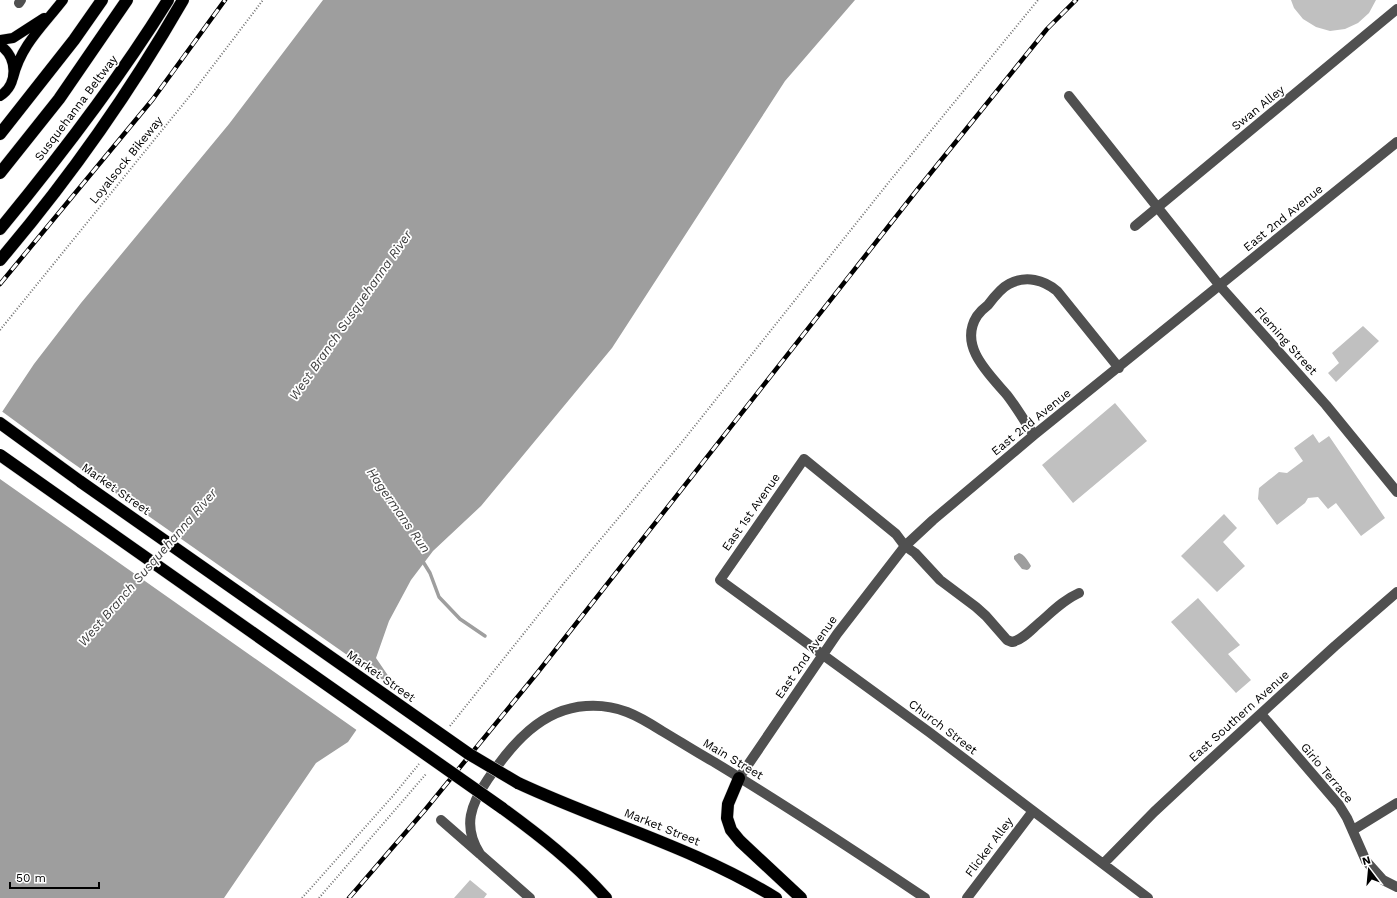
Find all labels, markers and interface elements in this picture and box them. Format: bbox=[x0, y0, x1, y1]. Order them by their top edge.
street label: Susquehanna Beltway bbox=[32, 52, 121, 164]
street label: Swan Alley bbox=[1229, 82, 1288, 133]
street label: Loyalsock Bikeway bbox=[86, 113, 166, 206]
street label: East 2nd Avenue bbox=[1241, 182, 1326, 254]
water label: West Branch Susquehanna River bbox=[286, 227, 416, 403]
street label: Fleming Street bbox=[1252, 304, 1320, 378]
street label: East 2nd Avenue bbox=[989, 386, 1074, 458]
street label: Market Street bbox=[79, 460, 153, 518]
water label: Hagermans Run bbox=[364, 465, 434, 556]
street label: East 1st Avenue bbox=[719, 470, 783, 554]
water label: West Branch Susquehanna River bbox=[75, 485, 220, 649]
street label: East 2nd Avenue bbox=[772, 613, 840, 701]
street label: Market Street bbox=[344, 647, 418, 705]
street label: East Southern Avenue bbox=[1186, 667, 1292, 765]
street label: Church Street bbox=[906, 697, 980, 757]
street label: Main Street bbox=[700, 736, 766, 782]
street label: Girio Terrace bbox=[1298, 740, 1356, 806]
street label: Market Street bbox=[622, 805, 702, 849]
street label: Flicker Alley bbox=[962, 814, 1016, 879]
north arrow bbox=[1349, 850, 1389, 890]
text: N bbox=[1361, 853, 1372, 868]
scale bar bbox=[10, 864, 99, 890]
text: 50 m bbox=[16, 871, 46, 885]

